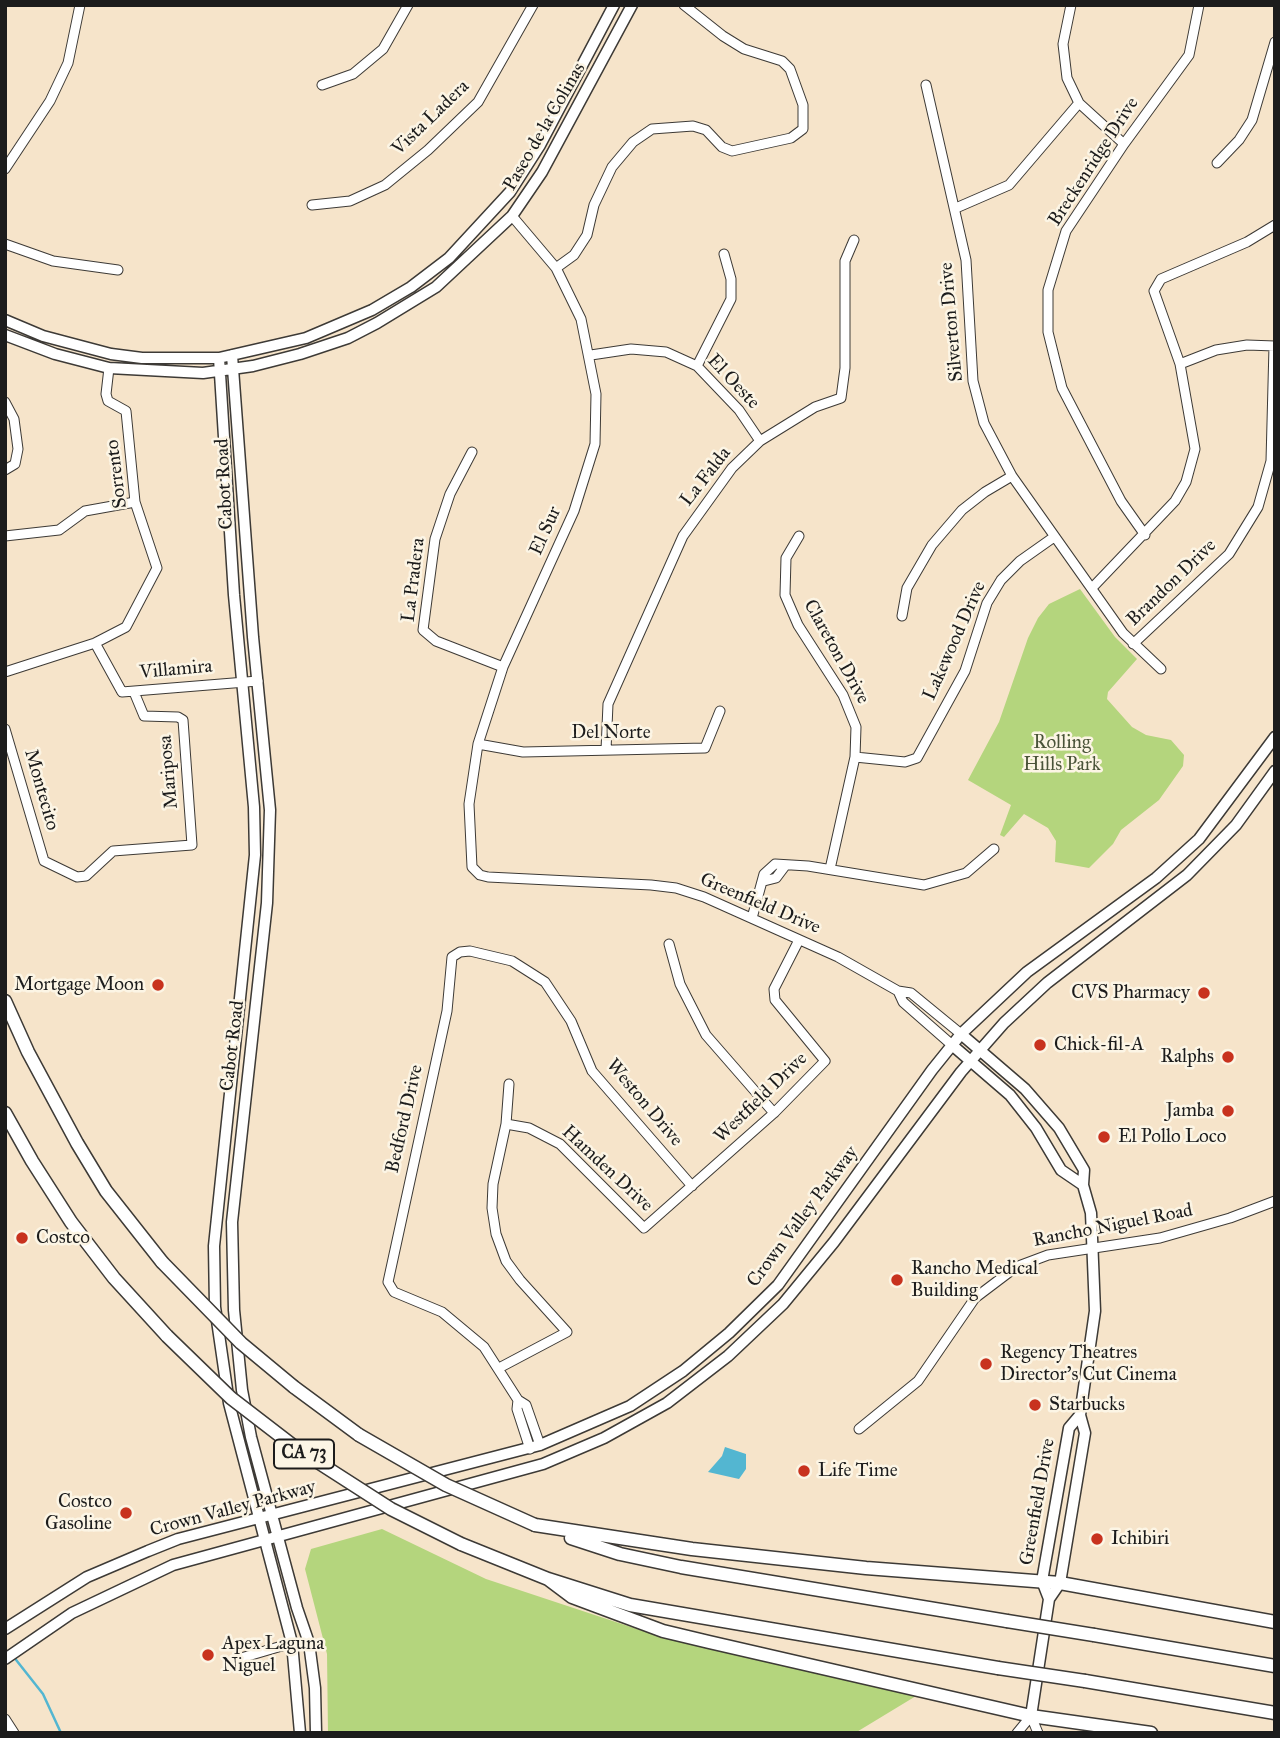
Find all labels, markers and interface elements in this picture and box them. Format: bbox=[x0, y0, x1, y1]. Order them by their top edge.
street label: Paseo de la Colinas bbox=[499, 59, 591, 195]
street label: Vista Ladera bbox=[388, 75, 474, 161]
street label: Breckenridge Drive bbox=[1044, 93, 1144, 231]
street label: Silverton Drive bbox=[935, 261, 969, 383]
street label: El Oeste bbox=[702, 350, 764, 414]
street label: Sorrento bbox=[101, 438, 133, 510]
street label: Cabot Road bbox=[211, 438, 239, 530]
street label: La Falda bbox=[676, 443, 736, 511]
street label: El Sur bbox=[525, 503, 567, 559]
street label: Brandon Drive bbox=[1123, 535, 1221, 631]
street label: La Pradera bbox=[398, 537, 430, 623]
street label: Lakewood Drive bbox=[919, 578, 991, 704]
street label: Clareton Drive bbox=[798, 596, 874, 708]
street label: Villamira bbox=[139, 655, 213, 685]
street label: Del Norte bbox=[571, 722, 651, 744]
park label: Rolling Hills Park bbox=[1023, 732, 1101, 776]
street label: Mariposa bbox=[154, 734, 184, 810]
street label: Montecito bbox=[19, 747, 63, 833]
street label: Greenfield Drive bbox=[696, 868, 824, 940]
place label: Mortgage Moon bbox=[14, 974, 144, 996]
marker: Mortgage Moon bbox=[150, 977, 166, 993]
place label: CVS Pharmacy bbox=[1071, 982, 1190, 1004]
marker: CVS Pharmacy bbox=[1196, 985, 1212, 1001]
street label: Cabot Road bbox=[216, 999, 250, 1093]
place label: Chick-fil-A bbox=[1054, 1034, 1144, 1056]
marker: Chick-fil-A bbox=[1032, 1037, 1048, 1053]
place label: Ralphs bbox=[1161, 1046, 1214, 1068]
street label: Westfield Drive bbox=[710, 1048, 812, 1148]
marker: Ralphs bbox=[1220, 1049, 1236, 1065]
street label: Weston Drive bbox=[601, 1055, 687, 1151]
street label: Bedford Drive bbox=[381, 1063, 429, 1175]
place label: Jamba bbox=[1166, 1100, 1214, 1122]
marker: Jamba bbox=[1220, 1103, 1236, 1119]
street label: Hamden Drive bbox=[557, 1121, 657, 1217]
place label: El Pollo Loco bbox=[1118, 1126, 1226, 1148]
marker: El Pollo Loco bbox=[1096, 1129, 1112, 1145]
street label: Crown Valley Parkway bbox=[743, 1142, 863, 1292]
street label: Rancho Niguel Road bbox=[1031, 1199, 1195, 1253]
place label: Costco bbox=[36, 1227, 90, 1249]
marker: Costco bbox=[14, 1230, 30, 1246]
place label: Rancho Medical Building bbox=[911, 1258, 1038, 1302]
marker: Rancho Medical Building bbox=[889, 1272, 905, 1288]
place label: Regency Theatres Director's Cut Cinema bbox=[1000, 1342, 1177, 1386]
marker: Regency Theatres Director's Cut Cinema bbox=[978, 1356, 994, 1372]
place label: Starbucks bbox=[1049, 1394, 1125, 1416]
marker: Starbucks bbox=[1027, 1397, 1043, 1413]
street label: Greenfield Drive bbox=[1016, 1437, 1060, 1567]
road number: CA 73 bbox=[274, 1440, 334, 1469]
place label: Life Time bbox=[818, 1460, 898, 1482]
marker: Life Time bbox=[796, 1463, 812, 1479]
street label: Crown Valley Parkway bbox=[148, 1476, 318, 1542]
place label: Costco Gasoline bbox=[45, 1491, 112, 1535]
marker: Costco Gasoline bbox=[118, 1505, 134, 1521]
place label: Ichibiri bbox=[1111, 1528, 1169, 1550]
marker: Ichibiri bbox=[1089, 1531, 1105, 1547]
place label: Apex Laguna Niguel bbox=[222, 1633, 324, 1677]
marker: Apex Laguna Niguel bbox=[200, 1647, 216, 1663]

